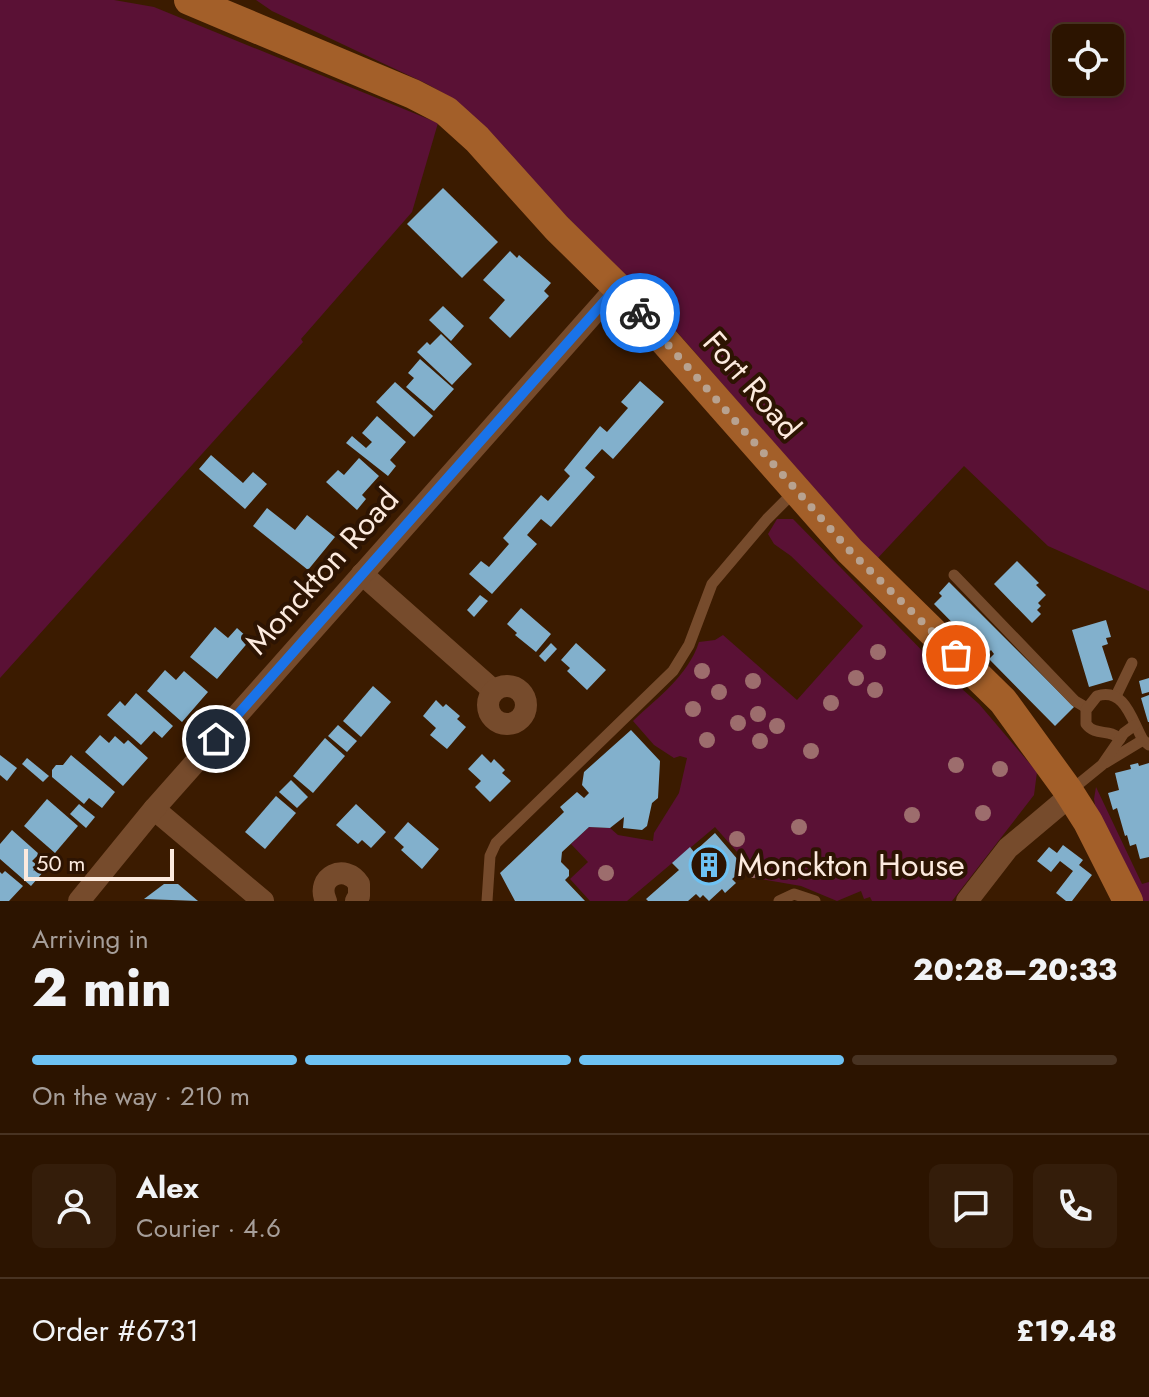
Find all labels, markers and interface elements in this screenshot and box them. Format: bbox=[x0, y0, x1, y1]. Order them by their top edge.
map controls bbox=[1052, 24, 1124, 96]
button: locate bbox=[1052, 24, 1124, 96]
courier bbox=[600, 273, 680, 353]
icon: bike bbox=[618, 291, 662, 335]
street label: Fort Road bbox=[692, 321, 812, 449]
street label: Monckton Road bbox=[235, 478, 409, 664]
pin bbox=[922, 621, 990, 689]
icon: bag bbox=[934, 633, 978, 677]
pin bbox=[182, 705, 250, 773]
icon: home bbox=[194, 717, 238, 761]
place label: Monckton House bbox=[737, 842, 965, 888]
building icon: Monckton House bbox=[688, 844, 730, 886]
scale bar bbox=[24, 845, 174, 881]
text: 50 m bbox=[36, 847, 85, 879]
text: Arriving in bbox=[32, 920, 149, 958]
text: 20:28–20:33 bbox=[913, 948, 1117, 991]
text: 2 min bbox=[32, 950, 172, 1026]
text: On the way · 210 m bbox=[32, 1077, 250, 1115]
button: person bbox=[32, 1164, 116, 1248]
button: chat bbox=[929, 1164, 1013, 1248]
button: phone bbox=[1033, 1164, 1117, 1248]
text: Alex bbox=[136, 1166, 199, 1209]
text: Courier · 4.6 bbox=[136, 1209, 281, 1247]
text: Order #6731 bbox=[32, 1309, 199, 1352]
text: £19.48 bbox=[1016, 1309, 1117, 1352]

